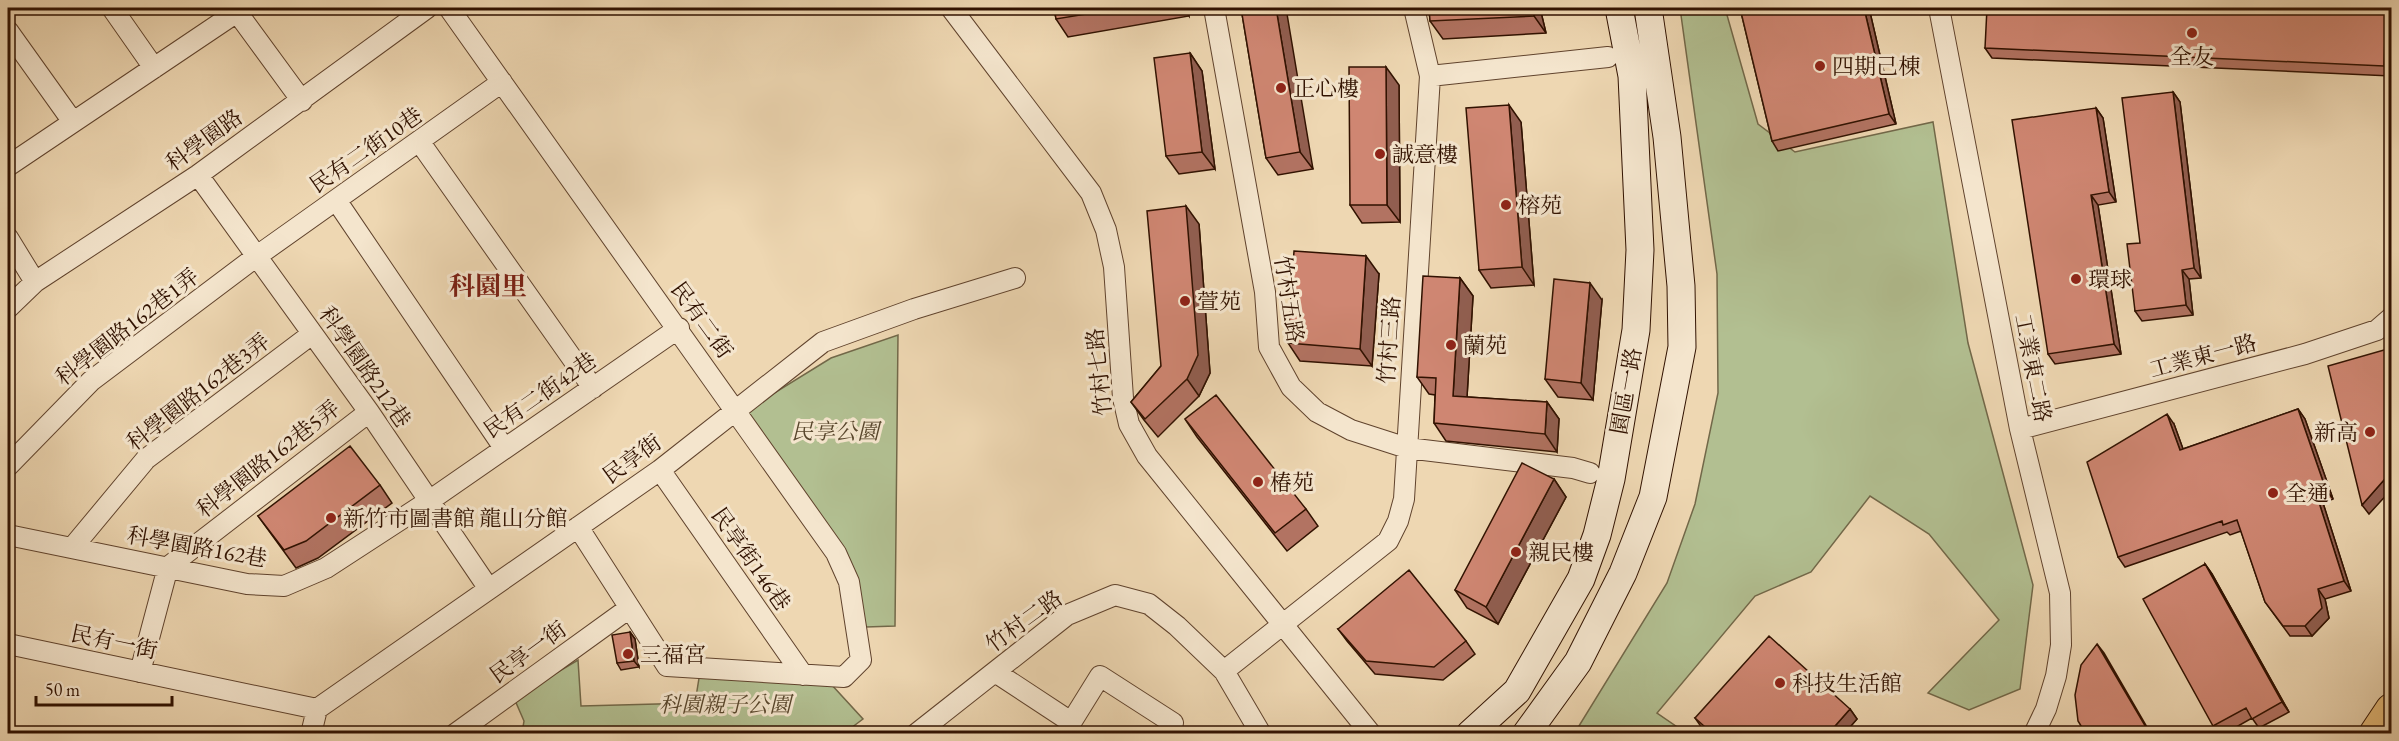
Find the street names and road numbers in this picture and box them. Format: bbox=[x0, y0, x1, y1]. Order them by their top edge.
street label: 民有二街10巷 bbox=[304, 101, 428, 199]
street label: 科學園路 bbox=[160, 102, 248, 178]
street label: 竹村五路 bbox=[1268, 253, 1310, 345]
street label: 科學園路162巷1弄 bbox=[49, 262, 205, 392]
street label: 民有二街 bbox=[664, 276, 740, 364]
street label: 竹村三路 bbox=[1371, 295, 1407, 385]
street label: 科學園路212巷 bbox=[312, 301, 418, 433]
street label: 工業東二路 bbox=[2008, 311, 2058, 425]
street label: 科學園路162巷3弄 bbox=[120, 327, 276, 457]
street label: 竹村七路 bbox=[1080, 327, 1118, 417]
street label: 工業東一路 bbox=[2146, 328, 2260, 384]
street label: 園區一路 bbox=[1604, 345, 1648, 437]
street label: 民有二街42巷 bbox=[478, 346, 602, 444]
street label: 科學園路162巷5弄 bbox=[190, 394, 346, 524]
street label: 民享街 bbox=[597, 428, 667, 490]
street label: 民享街146巷 bbox=[705, 502, 797, 616]
street label: 科學園路162巷 bbox=[125, 520, 269, 574]
street label: 竹村二路 bbox=[980, 583, 1068, 659]
street label: 民享一街 bbox=[484, 614, 572, 690]
street label: 民有一街 bbox=[68, 619, 160, 665]

